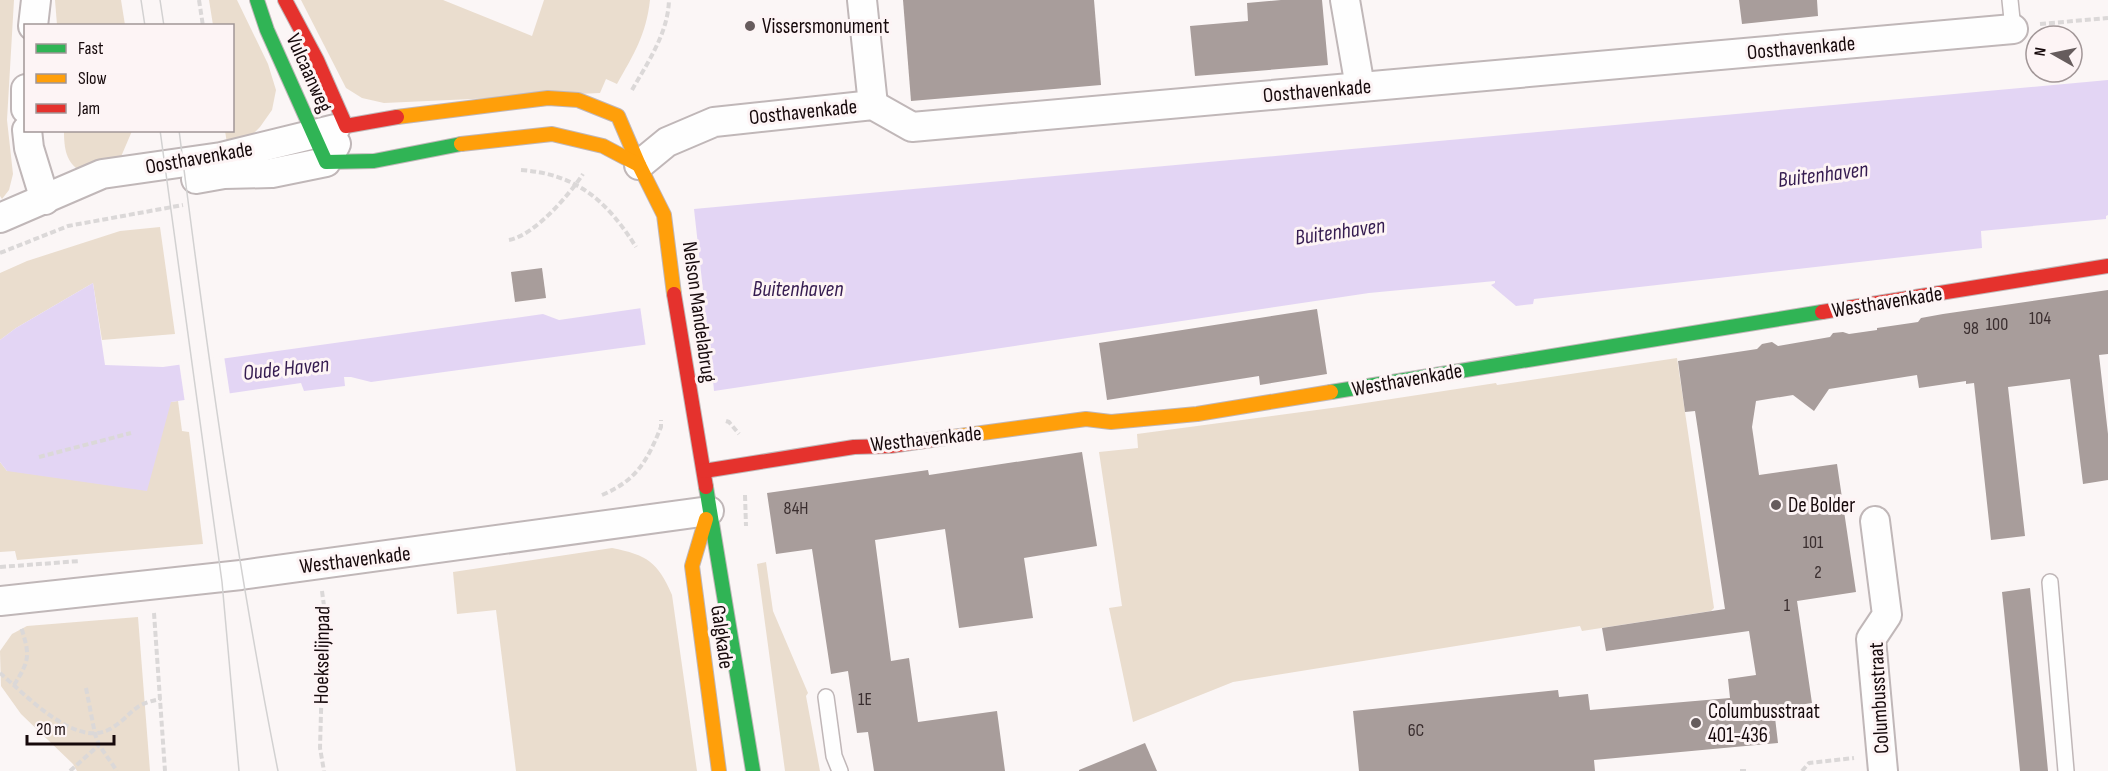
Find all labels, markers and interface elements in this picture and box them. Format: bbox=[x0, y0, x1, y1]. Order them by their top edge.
place label: Vissersmonument bbox=[762, 14, 889, 39]
marker: Vissersmonument bbox=[743, 19, 757, 33]
legend bbox=[24, 24, 234, 132]
north arrow bbox=[2024, 24, 2084, 84]
street label: Vulcaanweg bbox=[281, 30, 337, 116]
street label: Oosthavenkade bbox=[1746, 31, 1856, 65]
text: Fast bbox=[78, 38, 104, 59]
text: N bbox=[2031, 46, 2051, 58]
text: Slow bbox=[78, 68, 107, 89]
street label: Oosthavenkade bbox=[1262, 74, 1372, 108]
street label: Oosthavenkade bbox=[748, 94, 858, 130]
text: Jam bbox=[77, 98, 100, 119]
street label: Oosthavenkade bbox=[143, 136, 255, 180]
water label: Buitenhaven bbox=[1776, 156, 1870, 194]
water label: Buitenhaven bbox=[1293, 212, 1387, 252]
street label: Nelson Mandelabrug bbox=[677, 240, 721, 384]
water label: Buitenhaven bbox=[753, 276, 843, 303]
street label: Westhavenkade bbox=[1830, 281, 1944, 323]
house number: 104 bbox=[2029, 308, 2051, 329]
house number: 100 bbox=[1986, 314, 2008, 335]
house number: 98 bbox=[1963, 318, 1979, 339]
water label: Oude Haven bbox=[242, 351, 330, 387]
street label: Westhavenkade bbox=[1350, 358, 1464, 402]
street label: Westhavenkade bbox=[869, 421, 983, 457]
place label: De Bolder bbox=[1788, 493, 1855, 518]
house number: 84H bbox=[784, 498, 808, 519]
marker: De Bolder bbox=[1769, 498, 1783, 512]
house number: 101 bbox=[1803, 532, 1824, 553]
street label: Westhavenkade bbox=[298, 541, 412, 579]
house number: 2 bbox=[1814, 562, 1822, 583]
house number: 1 bbox=[1784, 595, 1791, 616]
street label: Galgkade bbox=[705, 604, 739, 670]
street label: Hoekselijnpad bbox=[309, 606, 335, 704]
street label: Columbusstraat bbox=[1864, 641, 1894, 755]
house number: 1E bbox=[858, 689, 872, 710]
place label: Columbusstraat 401-436 bbox=[1708, 699, 1820, 748]
scale bar bbox=[27, 708, 114, 746]
marker: Columbusstraat 401-436 bbox=[1689, 716, 1703, 730]
text: 20 m bbox=[36, 719, 66, 740]
house number: 6C bbox=[1408, 720, 1424, 741]

